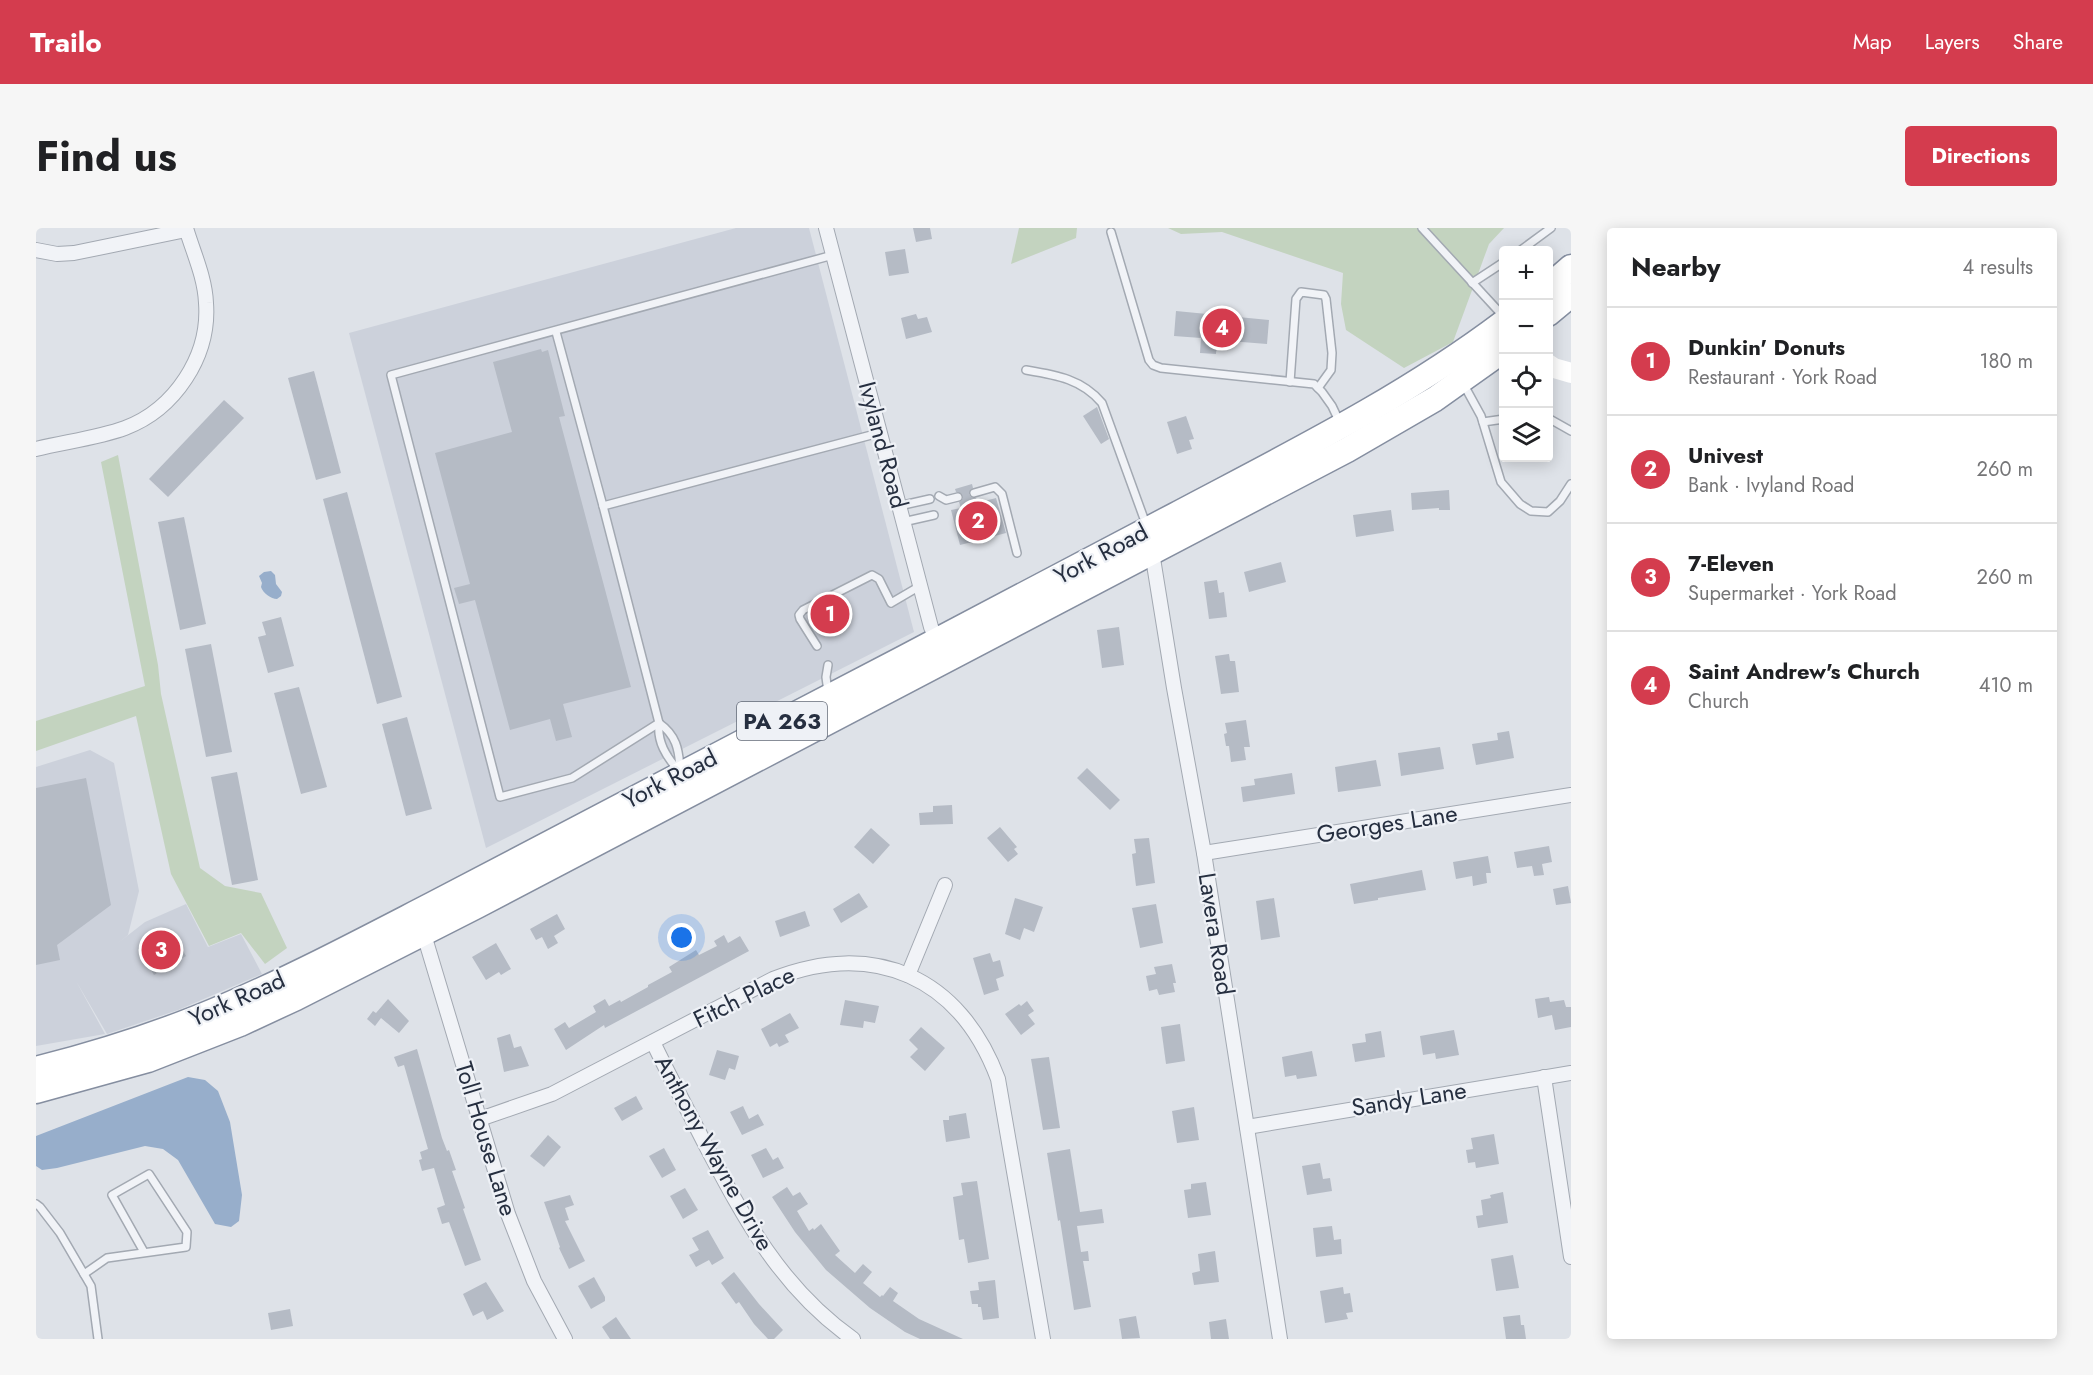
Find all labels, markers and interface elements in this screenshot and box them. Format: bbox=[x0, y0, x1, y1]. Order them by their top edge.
text: Trailo bbox=[30, 22, 102, 63]
text: Map bbox=[1853, 27, 1892, 57]
text: Layers bbox=[1925, 27, 1980, 57]
text: Share bbox=[2013, 27, 2063, 57]
text: Find us bbox=[36, 126, 177, 187]
button: Directions bbox=[1905, 126, 2057, 186]
map controls bbox=[1499, 246, 1553, 462]
button: + bbox=[1499, 246, 1553, 300]
text: Nearby bbox=[1631, 248, 1720, 286]
text: 4 results bbox=[1962, 253, 2033, 282]
button: − bbox=[1499, 300, 1553, 354]
pin: 4 bbox=[1202, 306, 1242, 350]
text: Dunkin' Donuts bbox=[1688, 331, 1845, 363]
text: 1 bbox=[1645, 347, 1656, 376]
text: 180 m bbox=[1979, 347, 2033, 376]
button: locate bbox=[1499, 354, 1553, 408]
text: Restaurant · York Road bbox=[1688, 363, 1877, 392]
street label: Ivyland Road bbox=[850, 378, 917, 512]
button: layers bbox=[1499, 408, 1553, 462]
text: Univest bbox=[1688, 439, 1763, 471]
text: 2 bbox=[1644, 455, 1657, 484]
text: 260 m bbox=[1977, 455, 2033, 484]
text: Bank · Ivyland Road bbox=[1688, 471, 1854, 500]
pin: 2 bbox=[958, 498, 998, 544]
street label: York Road bbox=[1048, 514, 1154, 593]
text: 7-Eleven bbox=[1688, 547, 1774, 579]
text: 3 bbox=[1644, 563, 1657, 592]
text: 260 m bbox=[1977, 563, 2033, 592]
text: Supermarket · York Road bbox=[1688, 579, 1897, 608]
pin: 1 bbox=[810, 592, 850, 636]
text: Saint Andrew's Church bbox=[1688, 655, 1920, 687]
text: 4 bbox=[1644, 671, 1657, 700]
text: 410 m bbox=[1979, 671, 2033, 700]
text: Church bbox=[1688, 687, 1749, 716]
road number: PA 263 bbox=[737, 702, 827, 740]
street label: York Road bbox=[616, 740, 723, 817]
street label: Georges Lane bbox=[1314, 795, 1460, 852]
street label: Lavera Road bbox=[1190, 870, 1243, 998]
your location bbox=[667, 923, 696, 952]
pin: 3 bbox=[142, 928, 180, 972]
street label: Fitch Place bbox=[687, 957, 801, 1036]
street label: York Road bbox=[183, 962, 290, 1035]
street label: Anthony Wayne Drive bbox=[646, 1049, 783, 1257]
street label: Toll House Lane bbox=[446, 1057, 527, 1220]
street label: Sandy Lane bbox=[1349, 1072, 1469, 1125]

